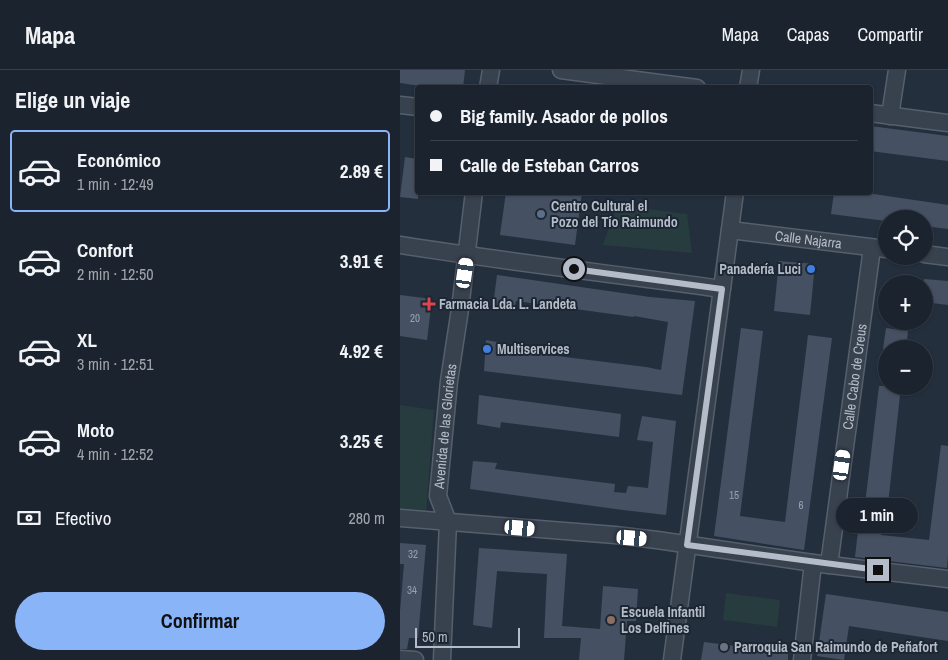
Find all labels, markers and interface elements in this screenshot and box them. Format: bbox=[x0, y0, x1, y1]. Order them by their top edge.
text: Mapa bbox=[25, 19, 75, 51]
text: Mapa bbox=[722, 22, 759, 47]
text: Capas bbox=[787, 22, 829, 47]
text: Compartir bbox=[857, 22, 923, 47]
text: Elige un viaje bbox=[15, 85, 130, 115]
text: Big family. Asador de pollos bbox=[460, 103, 668, 129]
text: Económico bbox=[77, 147, 161, 173]
icon: car bbox=[17, 149, 62, 194]
text: Calle de Esteban Carros bbox=[460, 152, 639, 178]
text: 2.89 € bbox=[340, 158, 383, 184]
text: 1 min · 12:49 bbox=[77, 173, 154, 195]
place label: Centro Cultural el Pozo del Tío Raimundo bbox=[551, 197, 678, 231]
marker: Centro Cultural el Pozo del Tío Raimundo bbox=[535, 208, 547, 220]
map controls bbox=[878, 210, 933, 395]
button: locate bbox=[878, 210, 933, 265]
street label: Calle Najarra bbox=[774, 227, 843, 253]
text: Confort bbox=[77, 237, 133, 263]
icon: car bbox=[17, 239, 62, 284]
text: 3.91 € bbox=[340, 248, 383, 274]
car bbox=[455, 257, 474, 289]
route start bbox=[563, 258, 585, 280]
place label: Panadería Luci bbox=[719, 260, 801, 278]
text: 2 min · 12:50 bbox=[77, 263, 154, 285]
marker: Panadería Luci bbox=[805, 263, 817, 275]
button: + bbox=[878, 275, 933, 330]
place label: Farmacia Lda. L. Landeta bbox=[439, 295, 577, 313]
marker: Farmacia Lda. L. Landeta bbox=[423, 298, 435, 310]
house number: 20 bbox=[410, 311, 420, 325]
street label: Calle Cabo de Creus bbox=[838, 322, 871, 431]
text: XL bbox=[77, 327, 97, 353]
icon: car bbox=[17, 329, 62, 374]
text: 4.92 € bbox=[340, 338, 383, 364]
place label: Multiservices bbox=[497, 340, 570, 358]
button: − bbox=[878, 340, 933, 395]
marker: Multiservices bbox=[481, 343, 493, 355]
text: 3 min · 12:51 bbox=[77, 353, 154, 375]
street label: Avenida de las Glorietas bbox=[430, 362, 461, 491]
text: Moto bbox=[77, 417, 114, 443]
icon: car bbox=[17, 419, 62, 464]
text: 3.25 € bbox=[340, 428, 383, 454]
text: 4 min · 12:52 bbox=[77, 443, 154, 465]
car bbox=[832, 449, 851, 481]
house number: 15 bbox=[729, 488, 739, 502]
house number: 6 bbox=[798, 498, 804, 512]
callout: 1 min bbox=[837, 498, 919, 532]
icon: cash bbox=[15, 504, 43, 532]
text: 1 min bbox=[860, 504, 894, 526]
text: Efectivo bbox=[55, 505, 111, 531]
text: 280 m bbox=[349, 507, 385, 529]
car bbox=[504, 519, 535, 537]
car bbox=[616, 529, 647, 547]
house number: 32 bbox=[408, 547, 418, 561]
route end bbox=[867, 559, 889, 581]
house number: 34 bbox=[407, 583, 417, 597]
button: Confirmar bbox=[15, 592, 385, 650]
place label: Escuela Infantil Los Delfines bbox=[621, 603, 705, 637]
marker: Escuela Infantil Los Delfines bbox=[605, 614, 617, 626]
scale bar bbox=[415, 625, 520, 648]
text: 50 m bbox=[422, 628, 448, 646]
place label: Parroquia San Raimundo de Peñafort bbox=[734, 638, 938, 656]
marker: Parroquia San Raimundo de Peñafort bbox=[718, 641, 730, 653]

